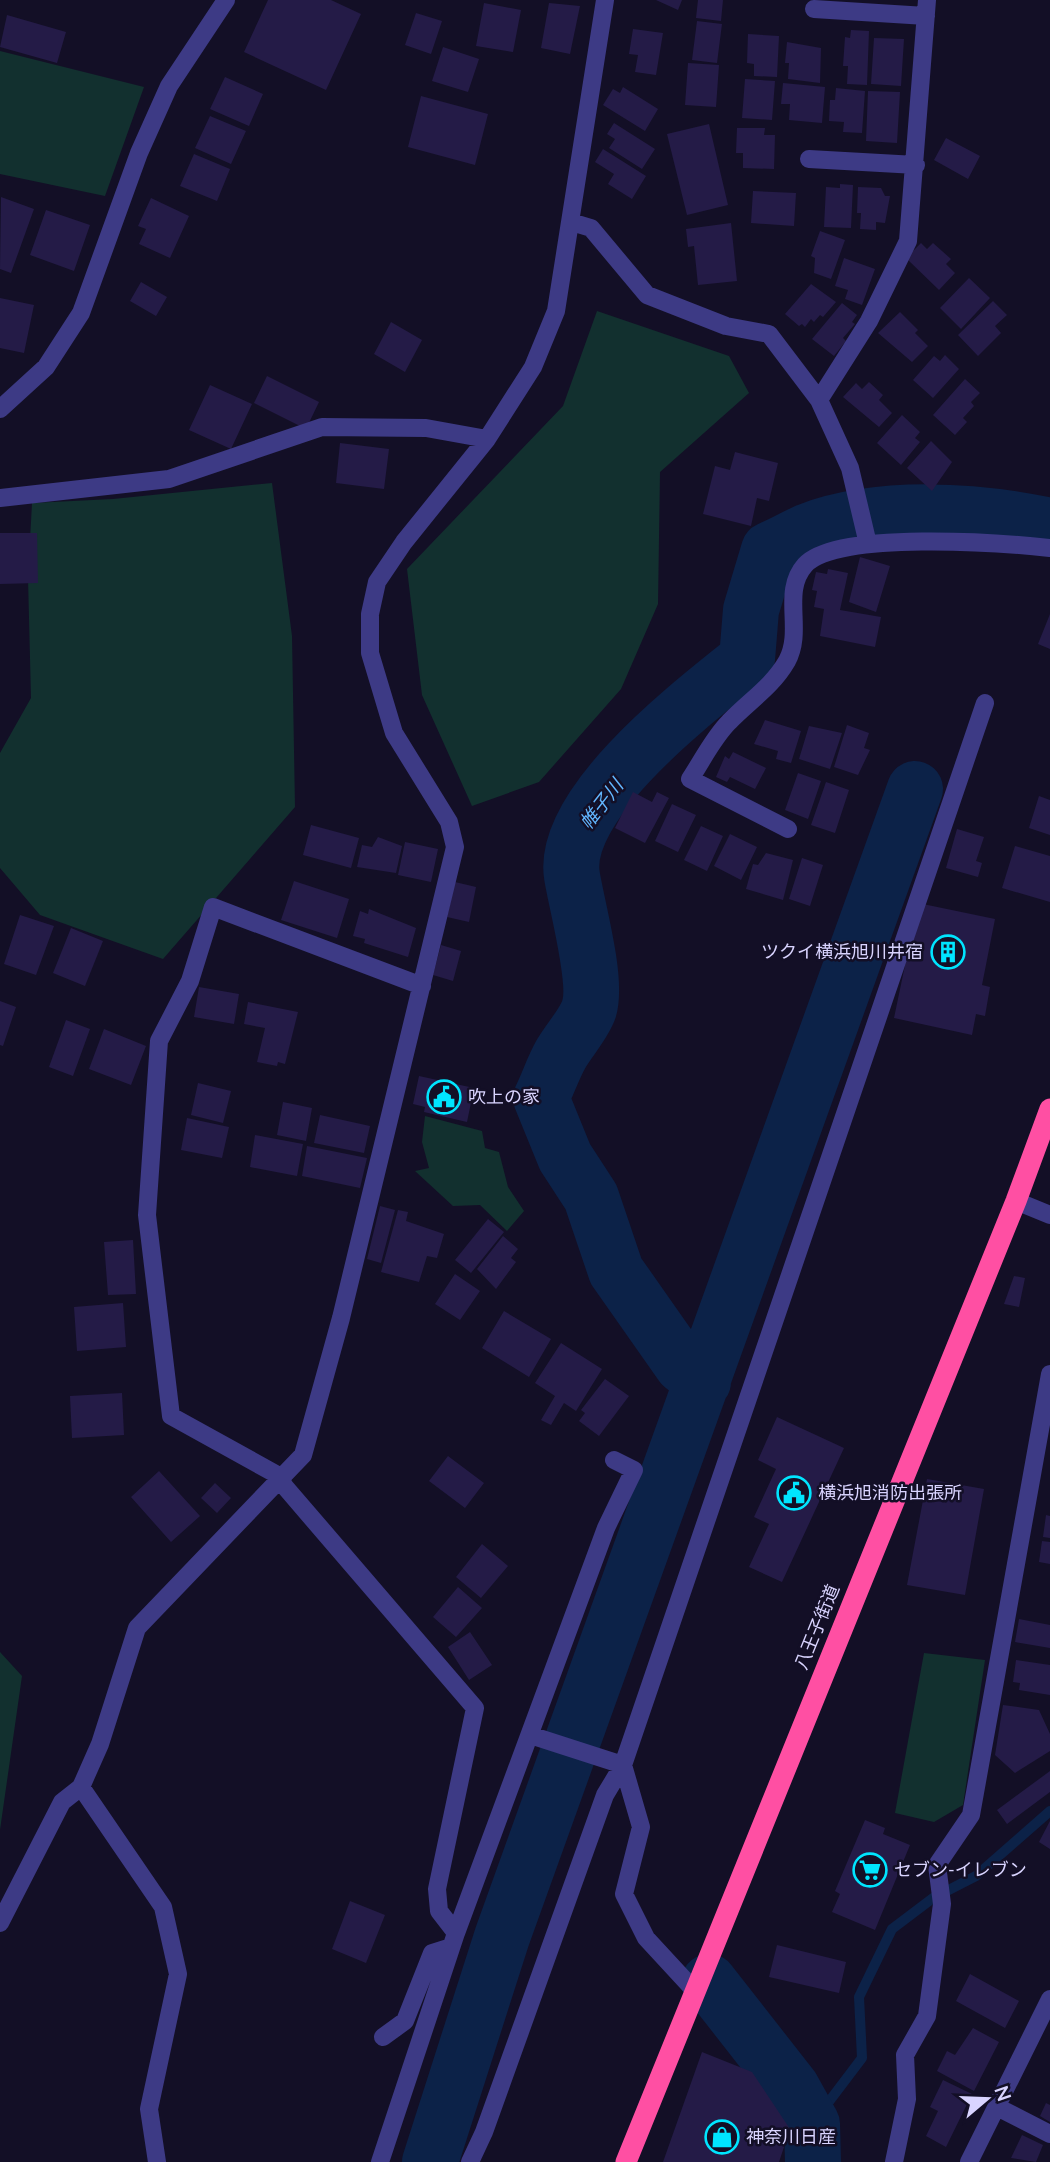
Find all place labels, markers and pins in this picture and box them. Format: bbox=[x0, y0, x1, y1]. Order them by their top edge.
building icon: ツクイ横浜旭川井宿 bbox=[929, 933, 967, 971]
place label: ツクイ横浜旭川井宿 bbox=[761, 940, 923, 962]
public building icon: 吹上の家 bbox=[425, 1078, 463, 1116]
place label: 吹上の家 bbox=[468, 1085, 540, 1107]
public building icon: 横浜旭消防出張所 bbox=[775, 1474, 813, 1512]
place label: 横浜旭消防出張所 bbox=[818, 1481, 962, 1503]
supermarket icon: セブン-イレブン bbox=[851, 1851, 889, 1889]
place label: セブン-イレブン bbox=[894, 1858, 1027, 1880]
shop icon: 神奈川日産 bbox=[703, 2118, 741, 2156]
place label: 神奈川日産 bbox=[746, 2125, 836, 2147]

